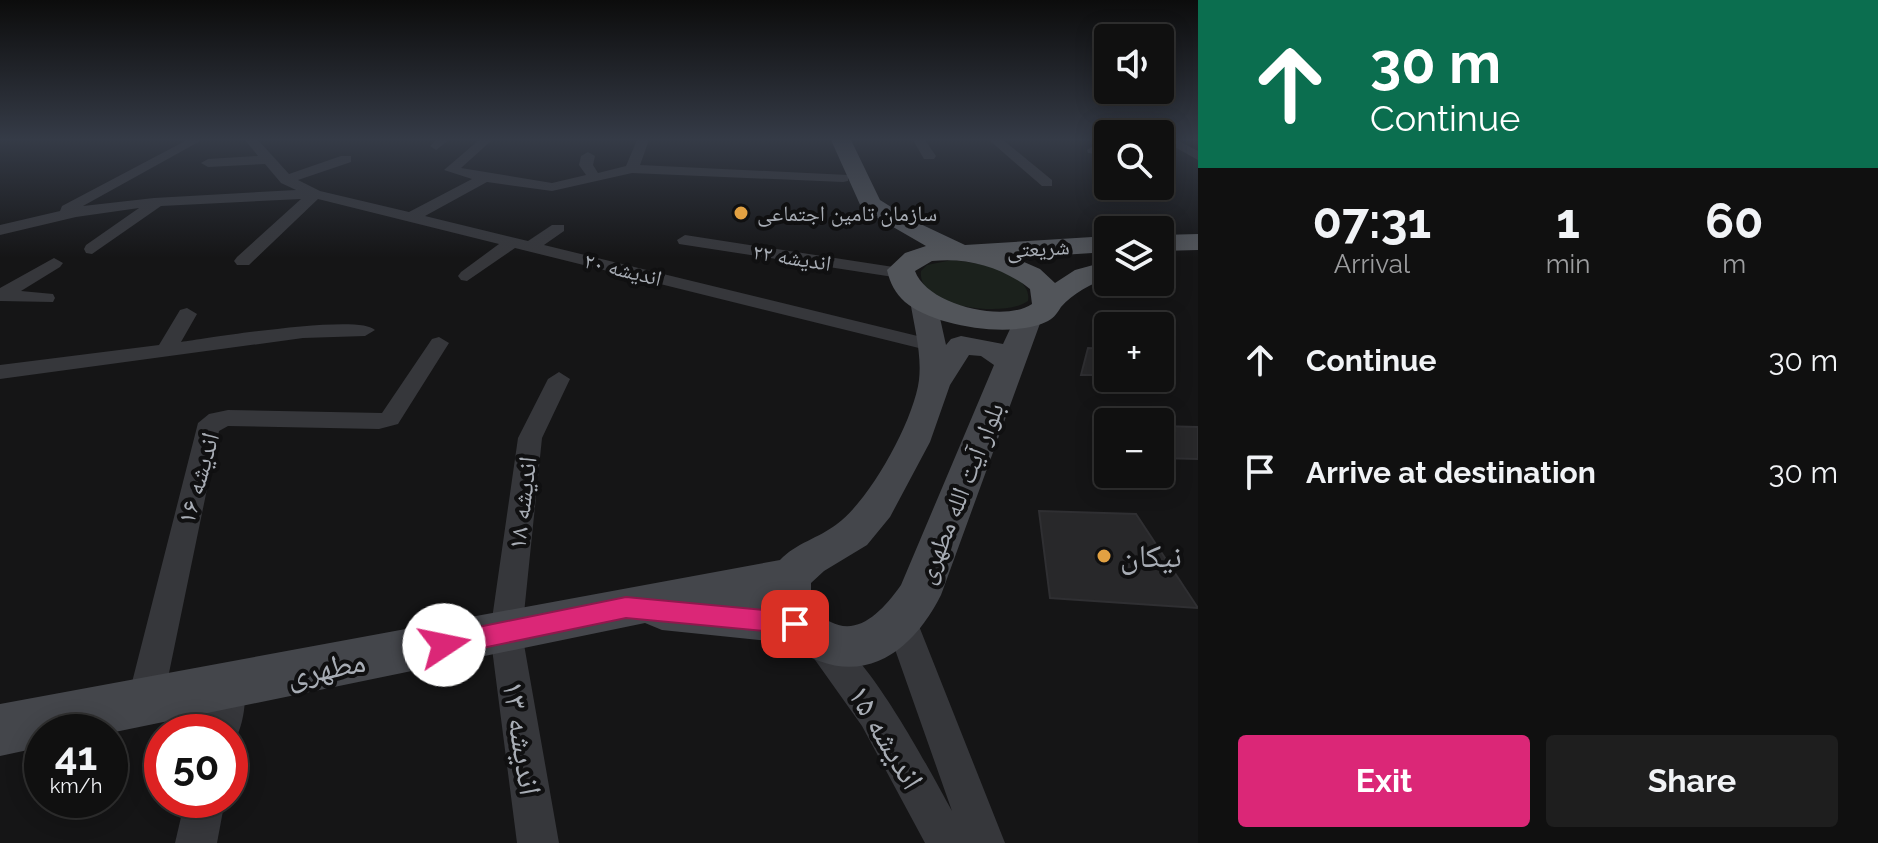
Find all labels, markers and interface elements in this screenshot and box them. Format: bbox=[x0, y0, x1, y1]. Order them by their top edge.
map controls bbox=[1094, 24, 1174, 488]
button: sound bbox=[1094, 24, 1174, 104]
text: 30 m bbox=[1370, 30, 1501, 96]
icon: ahead bbox=[1238, 32, 1342, 136]
text: Continue bbox=[1370, 97, 1520, 139]
button: search bbox=[1094, 120, 1174, 200]
text: 07:31 bbox=[1312, 193, 1431, 249]
text: 1 bbox=[1556, 193, 1580, 249]
text: 60 bbox=[1705, 193, 1764, 249]
place label: سازمان تامین اجتماعی bbox=[757, 200, 937, 227]
marker: سازمان تامین اجتماعی bbox=[732, 204, 750, 222]
button: layers bbox=[1094, 216, 1174, 296]
street label: شریعتی bbox=[1006, 233, 1070, 264]
street label: اندیشه ۲۲ bbox=[751, 238, 833, 276]
street label: اندیشه ۲۰ bbox=[581, 247, 665, 291]
text: Arrival bbox=[1334, 249, 1410, 279]
text: min bbox=[1546, 249, 1590, 279]
text: m bbox=[1722, 249, 1746, 279]
button: + bbox=[1094, 312, 1174, 392]
icon: ahead bbox=[1238, 338, 1282, 382]
text: Continue bbox=[1306, 343, 1437, 378]
text: 30 m bbox=[1768, 343, 1838, 378]
street label: بلوار آیت الله مطهری bbox=[910, 398, 1011, 588]
button: − bbox=[1094, 408, 1174, 488]
street label: اندیشه ۱۶ bbox=[171, 429, 225, 527]
icon: arrive bbox=[1238, 450, 1282, 494]
street label: اندیشه ۱۸ bbox=[501, 455, 543, 551]
text: Arrive at destination bbox=[1306, 455, 1596, 490]
text: 30 m bbox=[1768, 455, 1838, 490]
place label: نیکان bbox=[1120, 537, 1182, 575]
marker: نیکان bbox=[1095, 547, 1113, 565]
pin bbox=[761, 590, 829, 658]
icon: arrive bbox=[773, 602, 817, 646]
position arrow bbox=[402, 603, 486, 687]
street label: مطهری bbox=[283, 642, 369, 694]
street label: اندیشه ١٣ bbox=[495, 678, 550, 798]
street label: اندیشه ۱۵ bbox=[841, 678, 932, 796]
speed limit sign: 50 bbox=[144, 714, 248, 818]
text: 41 bbox=[55, 732, 97, 779]
button: Exit bbox=[1238, 735, 1530, 827]
button: Share bbox=[1546, 735, 1838, 827]
text: km/h bbox=[50, 774, 102, 798]

